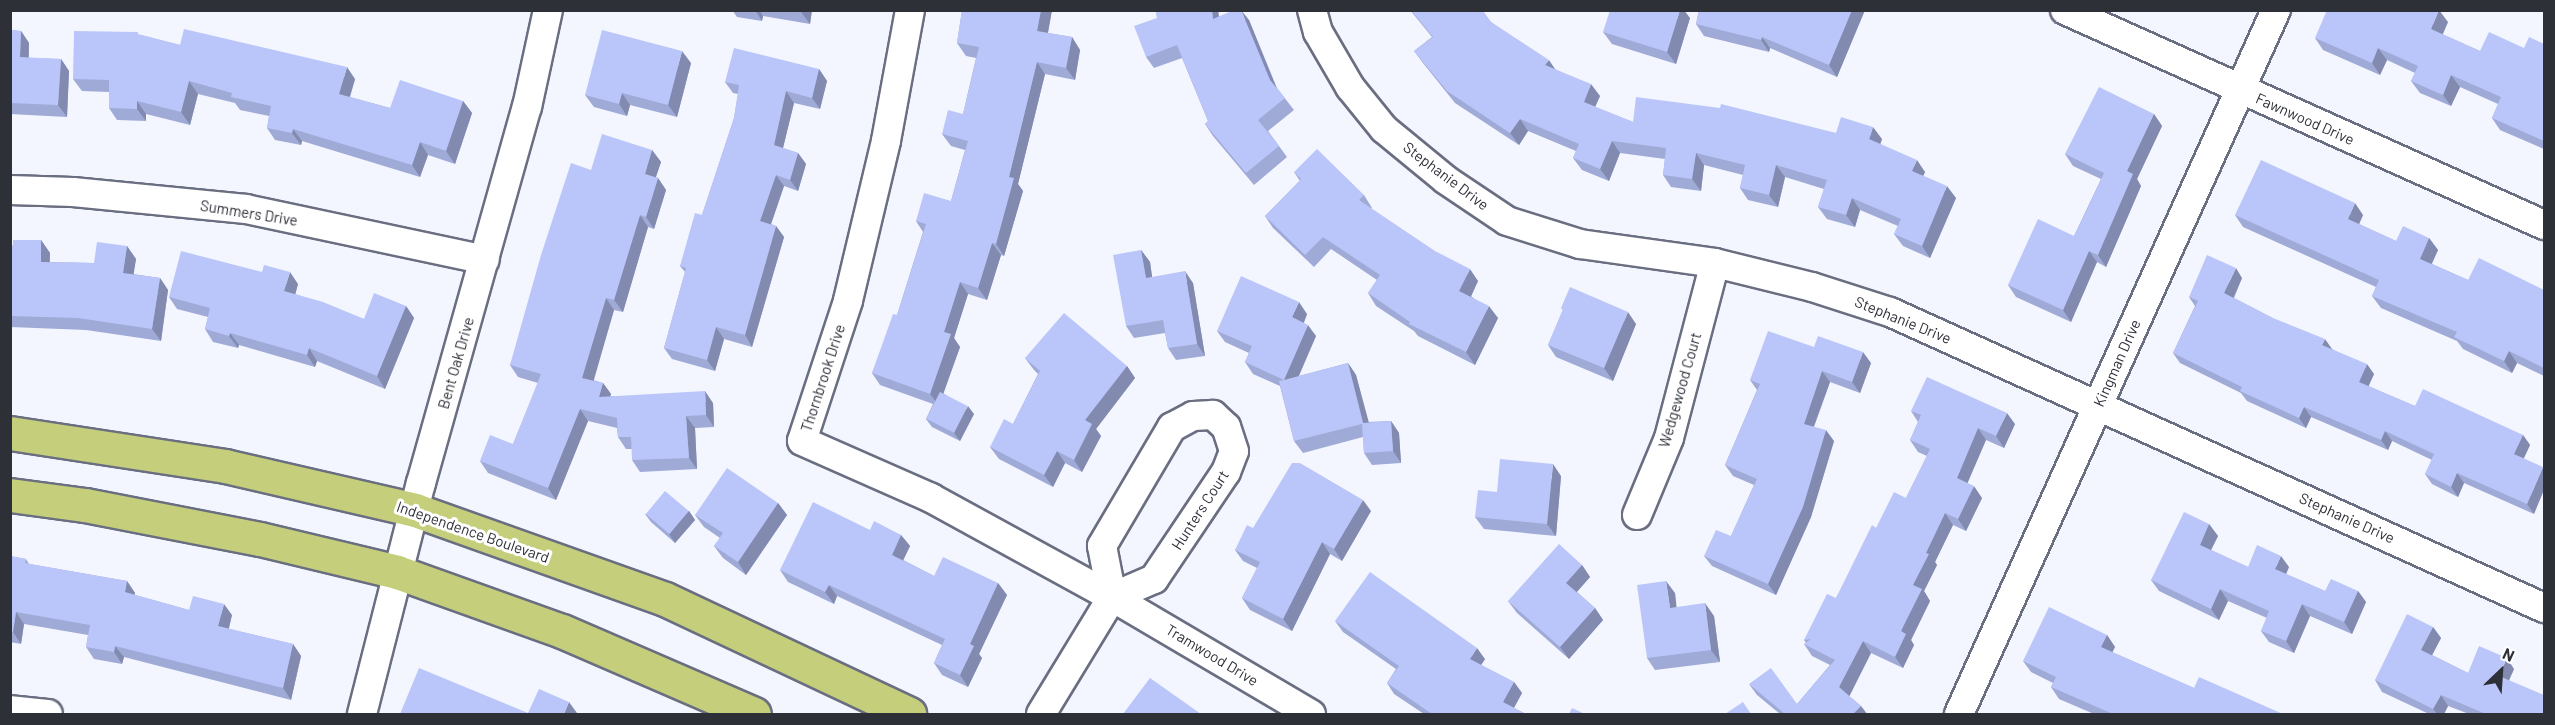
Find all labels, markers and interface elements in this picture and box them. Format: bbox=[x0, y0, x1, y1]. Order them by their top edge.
street label: Fawnwood Drive bbox=[2253, 89, 2357, 149]
street label: Stephanie Drive bbox=[1400, 138, 1492, 214]
street label: Summers Drive bbox=[199, 196, 299, 230]
street label: Stephanie Drive bbox=[1852, 292, 1954, 348]
street label: Bent Oak Drive bbox=[434, 315, 478, 411]
street label: Kingman Drive bbox=[2090, 317, 2144, 409]
street label: Thornbrook Drive bbox=[797, 322, 849, 434]
street label: Wedgewood Court bbox=[1655, 330, 1705, 450]
street label: Hunters Court bbox=[1168, 467, 1232, 553]
street label: Stephanie Drive bbox=[2297, 489, 2397, 547]
street label: Independence Boulevard bbox=[394, 497, 552, 567]
street label: Tramwood Drive bbox=[1163, 620, 1261, 690]
north arrow bbox=[2471, 641, 2531, 701]
text: N bbox=[2500, 643, 2518, 665]

